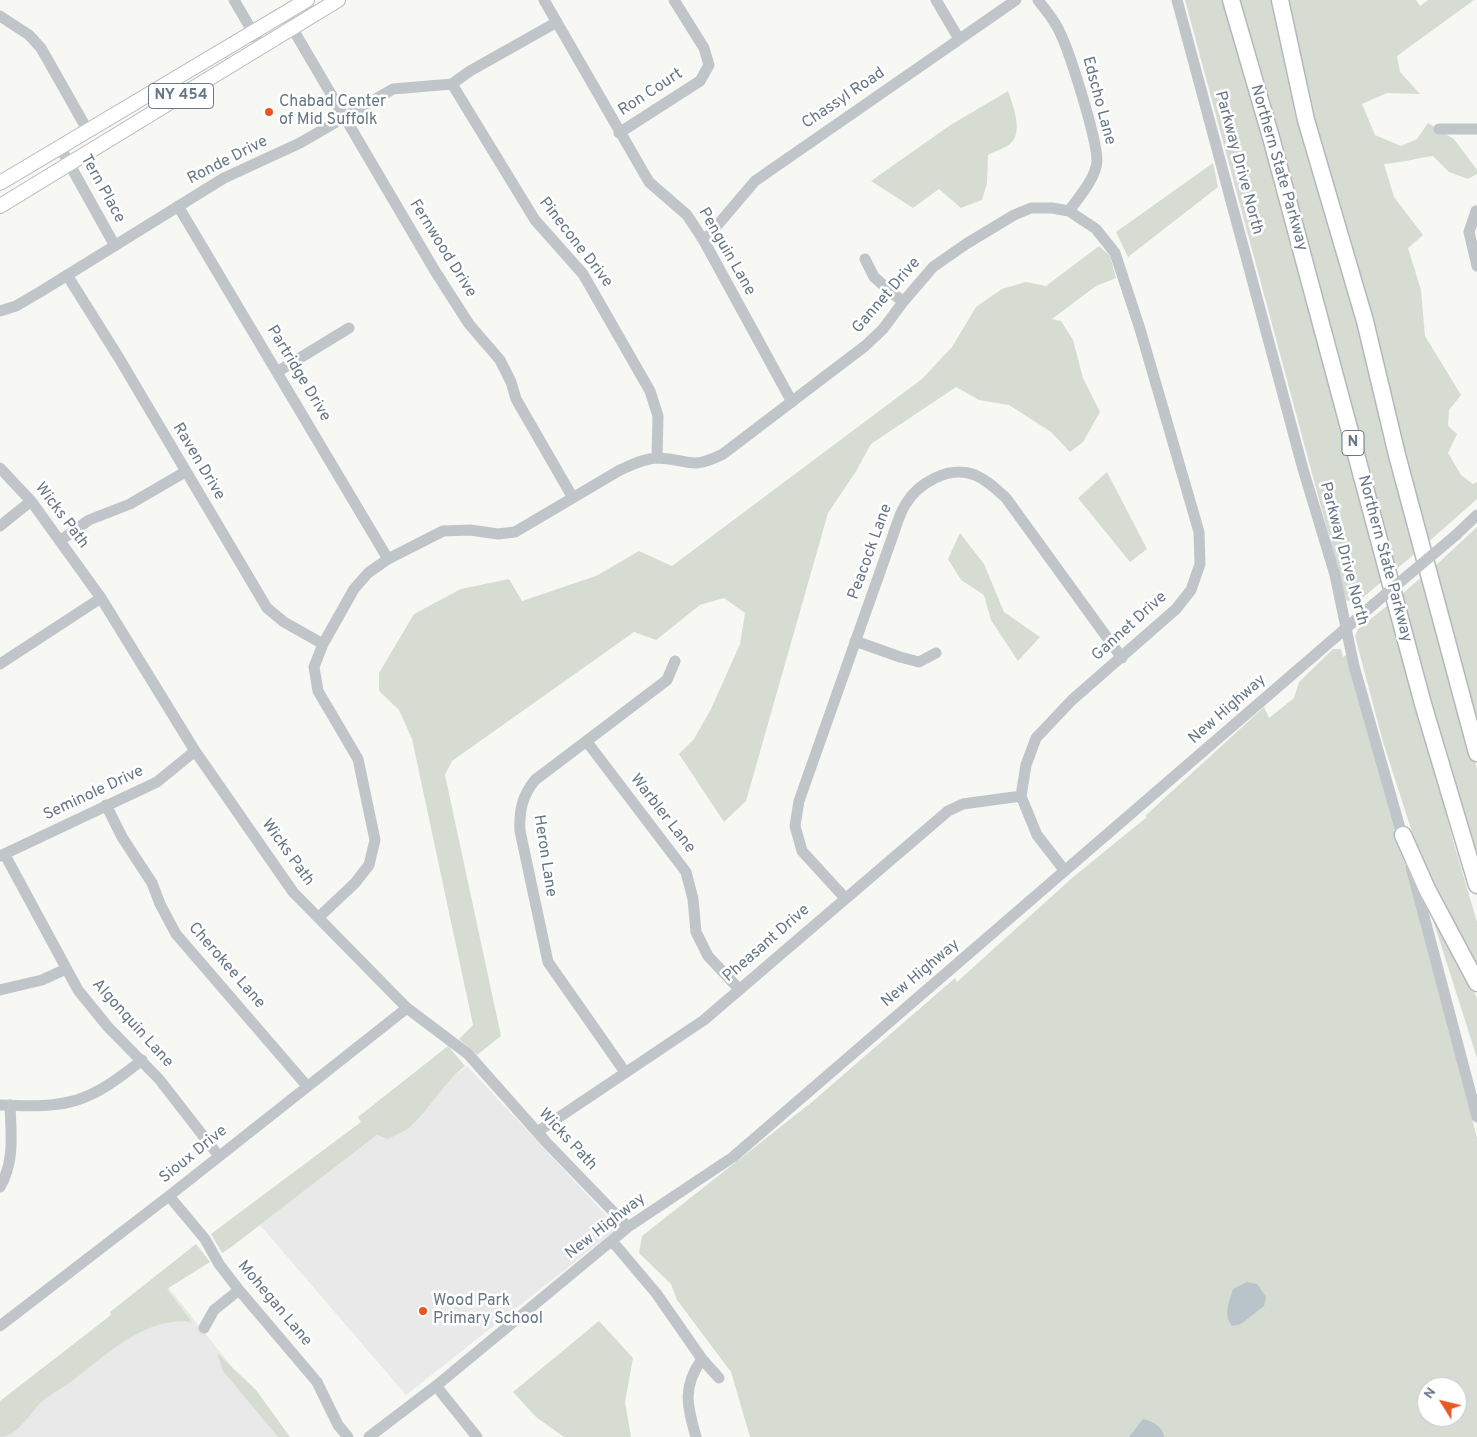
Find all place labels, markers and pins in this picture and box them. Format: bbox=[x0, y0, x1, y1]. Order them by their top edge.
place label: Chabad Center of Mid Suffolk bbox=[279, 93, 386, 131]
marker: Chabad Center of Mid Suffolk bbox=[263, 106, 275, 118]
place label: Wood Park Primary School bbox=[433, 1292, 543, 1330]
marker: Wood Park Primary School bbox=[417, 1305, 429, 1317]

